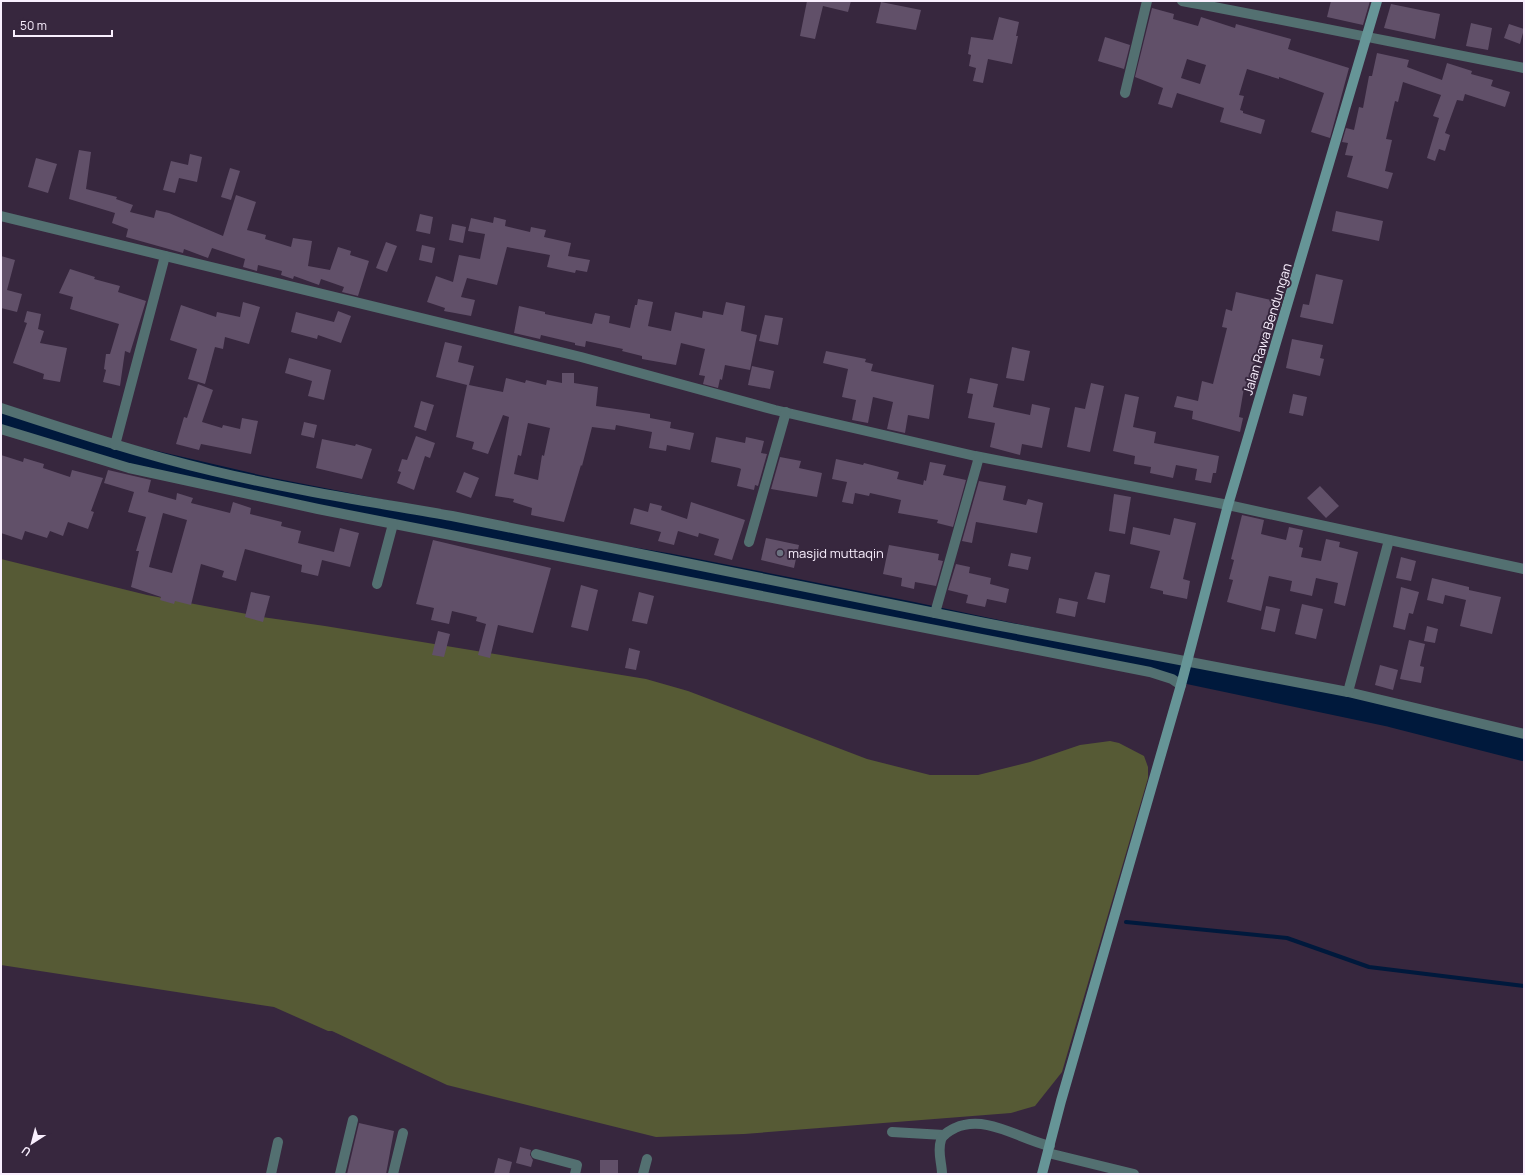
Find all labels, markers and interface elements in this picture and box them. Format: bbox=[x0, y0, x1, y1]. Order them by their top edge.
scale bar bbox=[14, 12, 112, 38]
text: 50 m bbox=[20, 17, 47, 34]
street label: Jalan Rawa Bendungan bbox=[1238, 261, 1296, 397]
place label: masjid muttaqin bbox=[788, 544, 884, 562]
marker: masjid muttaqin bbox=[775, 548, 785, 558]
north arrow bbox=[12, 1123, 52, 1163]
text: U bbox=[18, 1143, 33, 1160]

